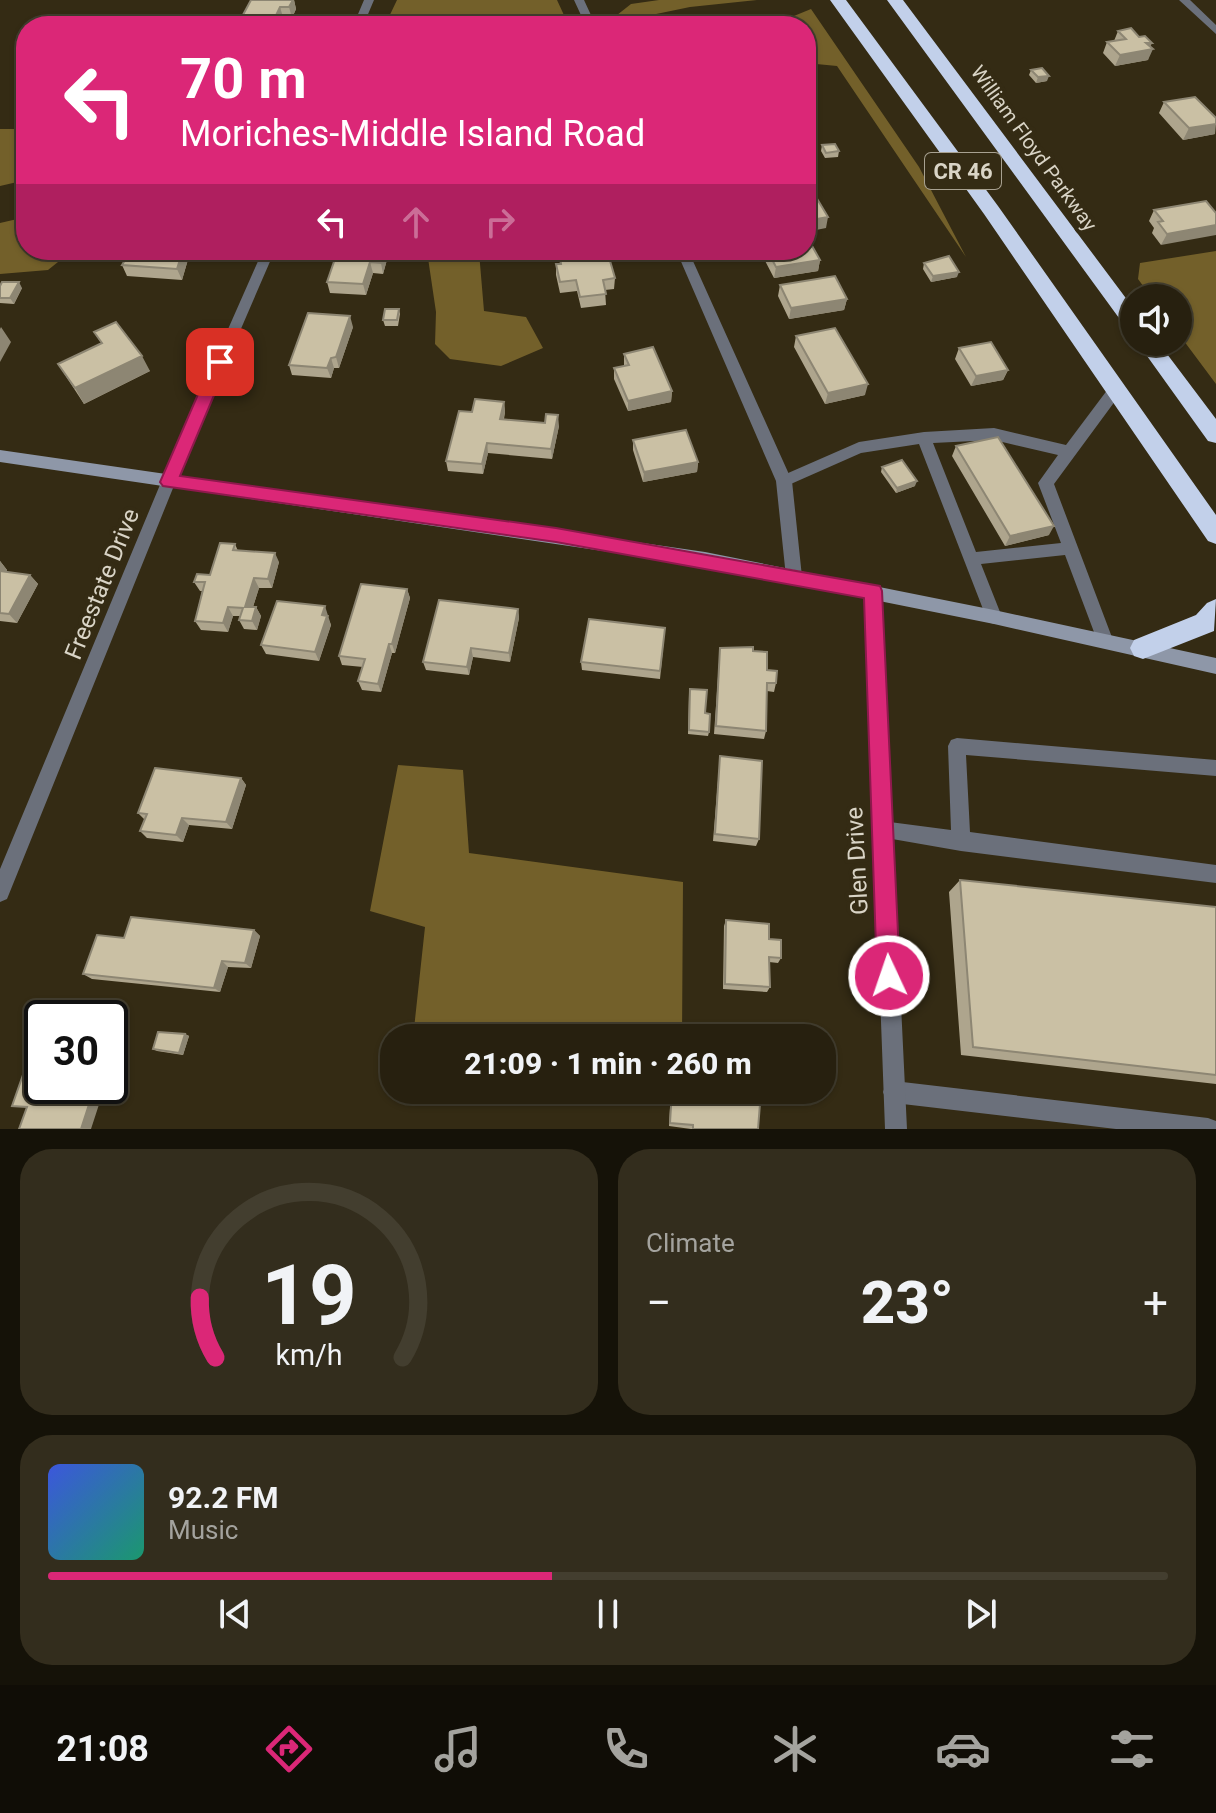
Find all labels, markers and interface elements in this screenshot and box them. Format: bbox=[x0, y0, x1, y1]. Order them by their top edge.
text: 70 m bbox=[180, 46, 307, 112]
icon: left bbox=[48, 48, 152, 152]
street label: William Floyd Parkway bbox=[966, 61, 1102, 236]
text: Moriches-Middle Island Road bbox=[180, 113, 645, 155]
road number: CR 46 bbox=[925, 153, 1001, 189]
icon: left bbox=[310, 200, 354, 244]
icon: ahead bbox=[394, 200, 438, 244]
icon: right bbox=[478, 200, 522, 244]
map controls bbox=[1120, 284, 1192, 356]
button: sound bbox=[1120, 284, 1192, 356]
pin bbox=[186, 328, 254, 396]
icon: arrive bbox=[198, 340, 242, 384]
street label: Freestate Drive bbox=[59, 505, 145, 663]
street label: Glen Drive bbox=[840, 806, 874, 916]
position arrow bbox=[847, 934, 931, 1018]
speed limit sign: 30 bbox=[24, 1000, 128, 1104]
text: 21:09 · 1 min · 260 m bbox=[464, 1046, 752, 1081]
text: Climate bbox=[646, 1228, 735, 1258]
text: 19 bbox=[261, 1247, 357, 1344]
text: 23° bbox=[861, 1267, 954, 1338]
text: − bbox=[646, 1277, 671, 1329]
text: + bbox=[1143, 1277, 1168, 1329]
text: km/h bbox=[275, 1338, 343, 1372]
text: 92.2 FM bbox=[168, 1480, 279, 1515]
text: Music bbox=[168, 1515, 238, 1545]
icon: previous bbox=[213, 1592, 257, 1636]
icon: pause bbox=[586, 1592, 630, 1636]
icon: next bbox=[959, 1592, 1003, 1636]
icon: directions bbox=[261, 1721, 317, 1777]
icon: music bbox=[430, 1721, 486, 1777]
icon: phone bbox=[598, 1721, 654, 1777]
icon: climate bbox=[767, 1721, 823, 1777]
icon: car bbox=[935, 1721, 991, 1777]
icon: filters bbox=[1104, 1721, 1160, 1777]
text: 21:08 bbox=[56, 1728, 149, 1770]

